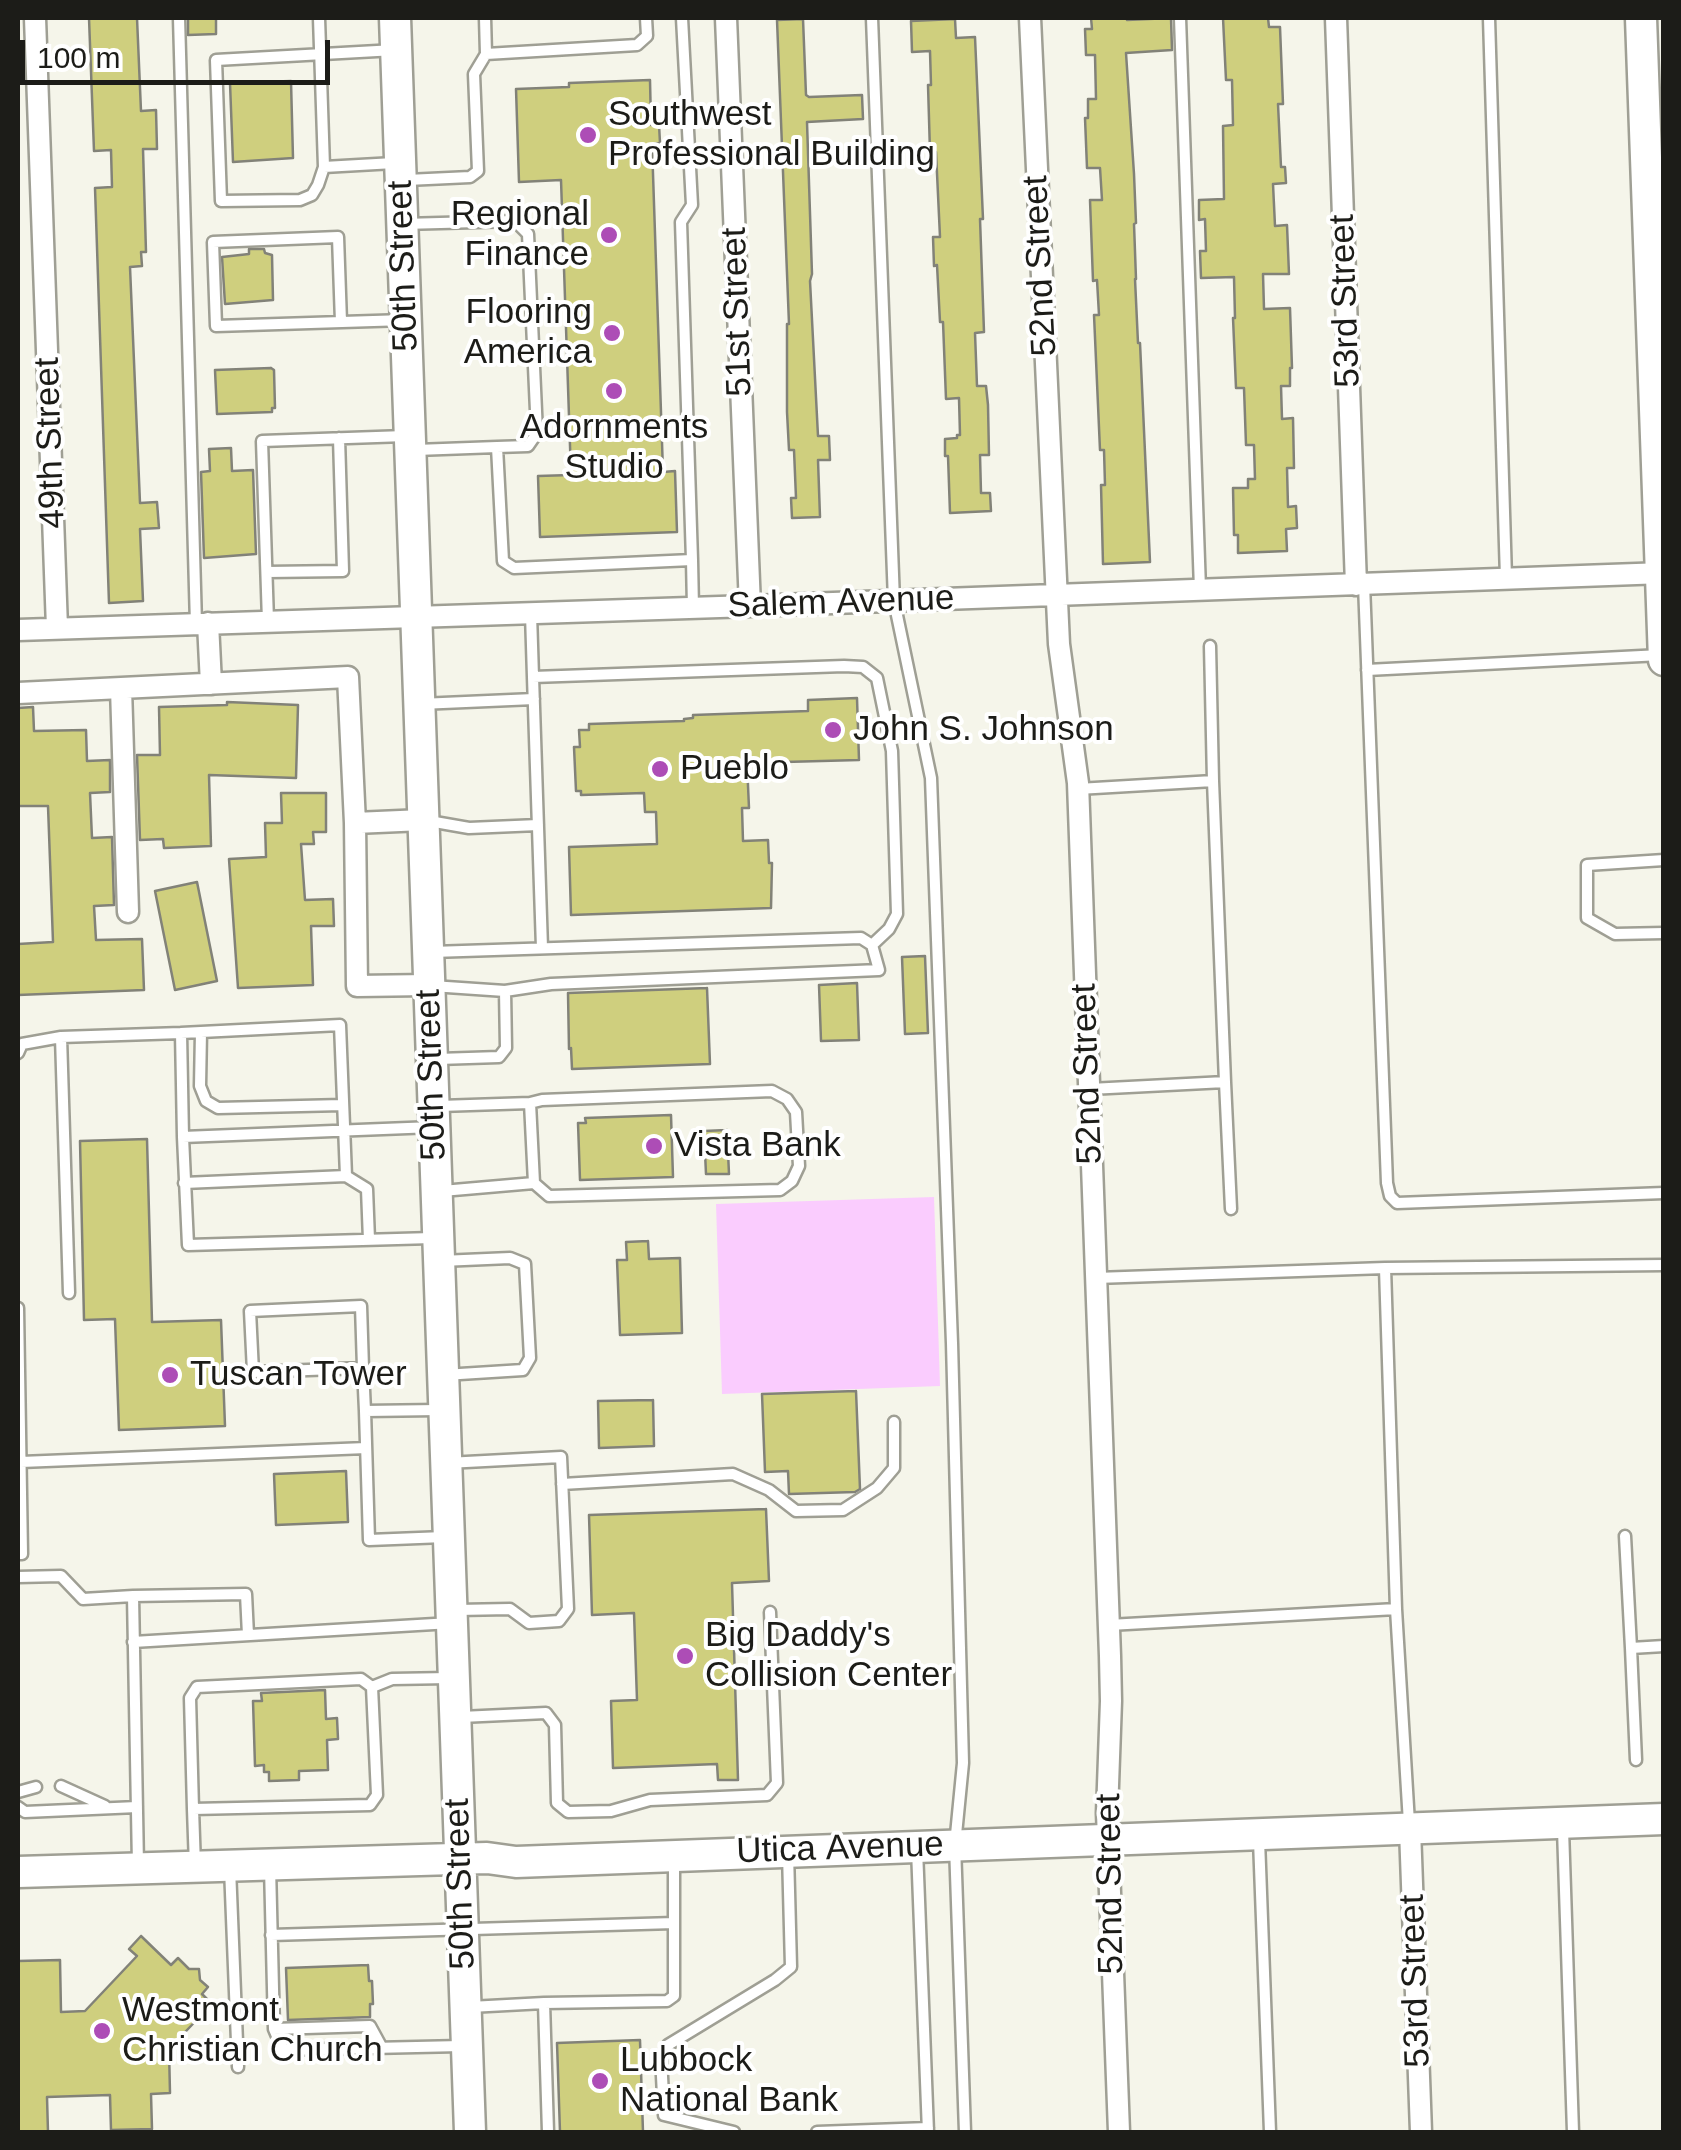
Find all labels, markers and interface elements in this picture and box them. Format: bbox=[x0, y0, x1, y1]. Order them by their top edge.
scale bar bbox=[25, 20, 335, 82]
text: 100 m bbox=[37, 41, 120, 74]
place label: Southwest Professional Building bbox=[608, 94, 935, 176]
marker: Southwest Professional Building bbox=[577, 124, 599, 146]
street label: 52nd Street bbox=[1015, 175, 1067, 357]
street label: 50th Street bbox=[380, 180, 428, 352]
place label: Regional Finance bbox=[451, 194, 589, 276]
street label: 53rd Street bbox=[1322, 214, 1370, 388]
marker: Regional Finance bbox=[598, 224, 620, 246]
street label: 51st Street bbox=[714, 227, 762, 397]
place label: Flooring America bbox=[464, 292, 592, 374]
marker: Flooring America bbox=[601, 322, 623, 344]
street label: 49th Street bbox=[27, 357, 75, 529]
marker: Adornments Studio bbox=[603, 380, 625, 402]
place label: Adornments Studio bbox=[520, 407, 708, 489]
street label: Salem Avenue bbox=[727, 578, 955, 628]
place label: John S. Johnson bbox=[853, 709, 1114, 751]
marker: John S. Johnson bbox=[822, 719, 844, 741]
place label: Pueblo bbox=[680, 748, 789, 790]
marker: Pueblo bbox=[649, 758, 671, 780]
street label: 52nd Street bbox=[1064, 983, 1112, 1165]
street label: 50th Street bbox=[408, 989, 456, 1161]
place label: Vista Bank bbox=[674, 1125, 841, 1167]
marker: Vista Bank bbox=[643, 1135, 665, 1157]
place label: Tuscan Tower bbox=[190, 1354, 407, 1396]
marker: Tuscan Tower bbox=[159, 1364, 181, 1386]
place label: Big Daddy's Collision Center bbox=[705, 1615, 952, 1697]
marker: Big Daddy's Collision Center bbox=[674, 1645, 696, 1667]
street label: 52nd Street bbox=[1088, 1793, 1134, 1975]
street label: 50th Street bbox=[437, 1798, 485, 1970]
street label: Utica Avenue bbox=[736, 1824, 944, 1874]
street label: 53rd Street bbox=[1392, 1894, 1440, 2068]
place label: Westmont Christian Church bbox=[122, 1990, 383, 2072]
marker: Westmont Christian Church bbox=[91, 2020, 113, 2042]
place label: Lubbock National Bank bbox=[620, 2040, 838, 2122]
marker: Lubbock National Bank bbox=[589, 2070, 611, 2092]

